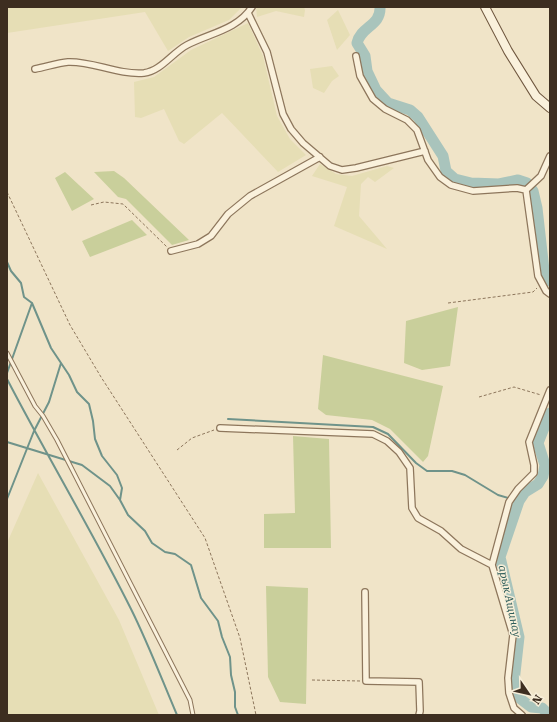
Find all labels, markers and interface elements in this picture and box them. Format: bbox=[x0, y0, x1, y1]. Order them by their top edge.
water label: арык Ащинау bbox=[496, 564, 524, 639]
north arrow bbox=[509, 674, 549, 714]
text: N bbox=[529, 692, 545, 707]

